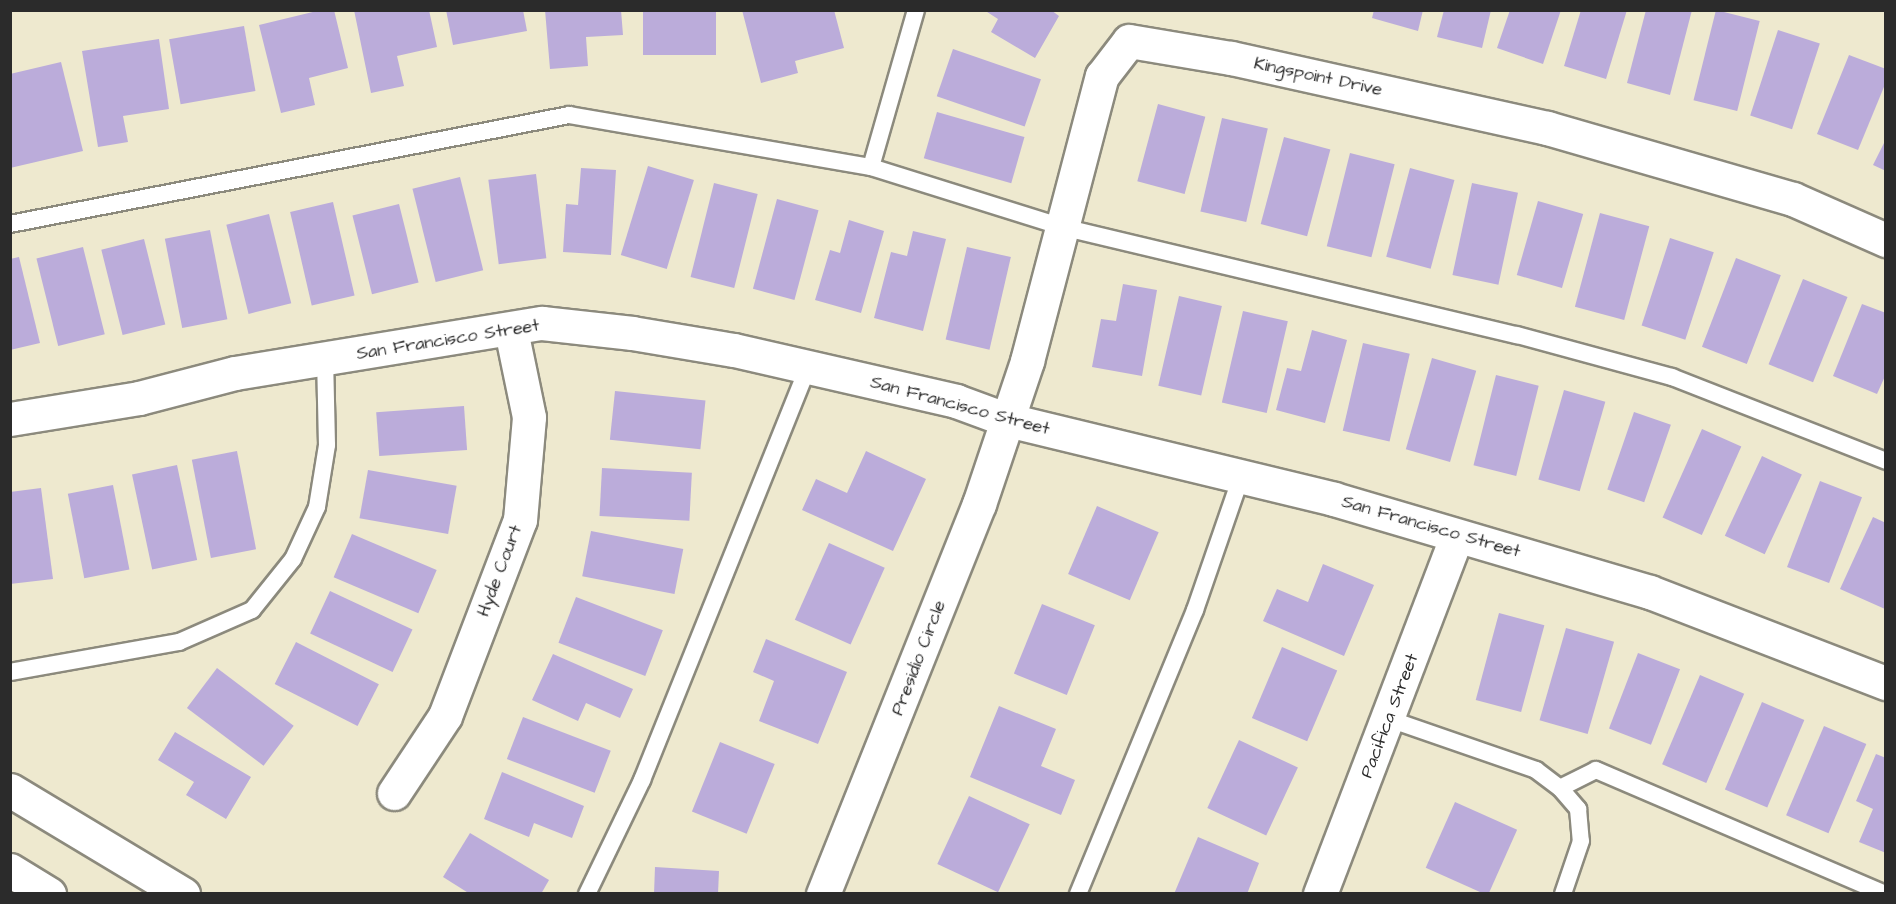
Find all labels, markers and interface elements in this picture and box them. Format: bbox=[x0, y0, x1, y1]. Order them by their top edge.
street label: Kingspoint Drive bbox=[1252, 53, 1384, 101]
street label: San Francisco Street bbox=[355, 315, 541, 365]
street label: San Francisco Street bbox=[868, 372, 1052, 440]
street label: San Francisco Street bbox=[1339, 491, 1523, 563]
street label: Hyde Court bbox=[473, 522, 527, 620]
street label: Presidio Circle bbox=[887, 597, 951, 719]
street label: Pacifica Street bbox=[1356, 651, 1424, 781]

